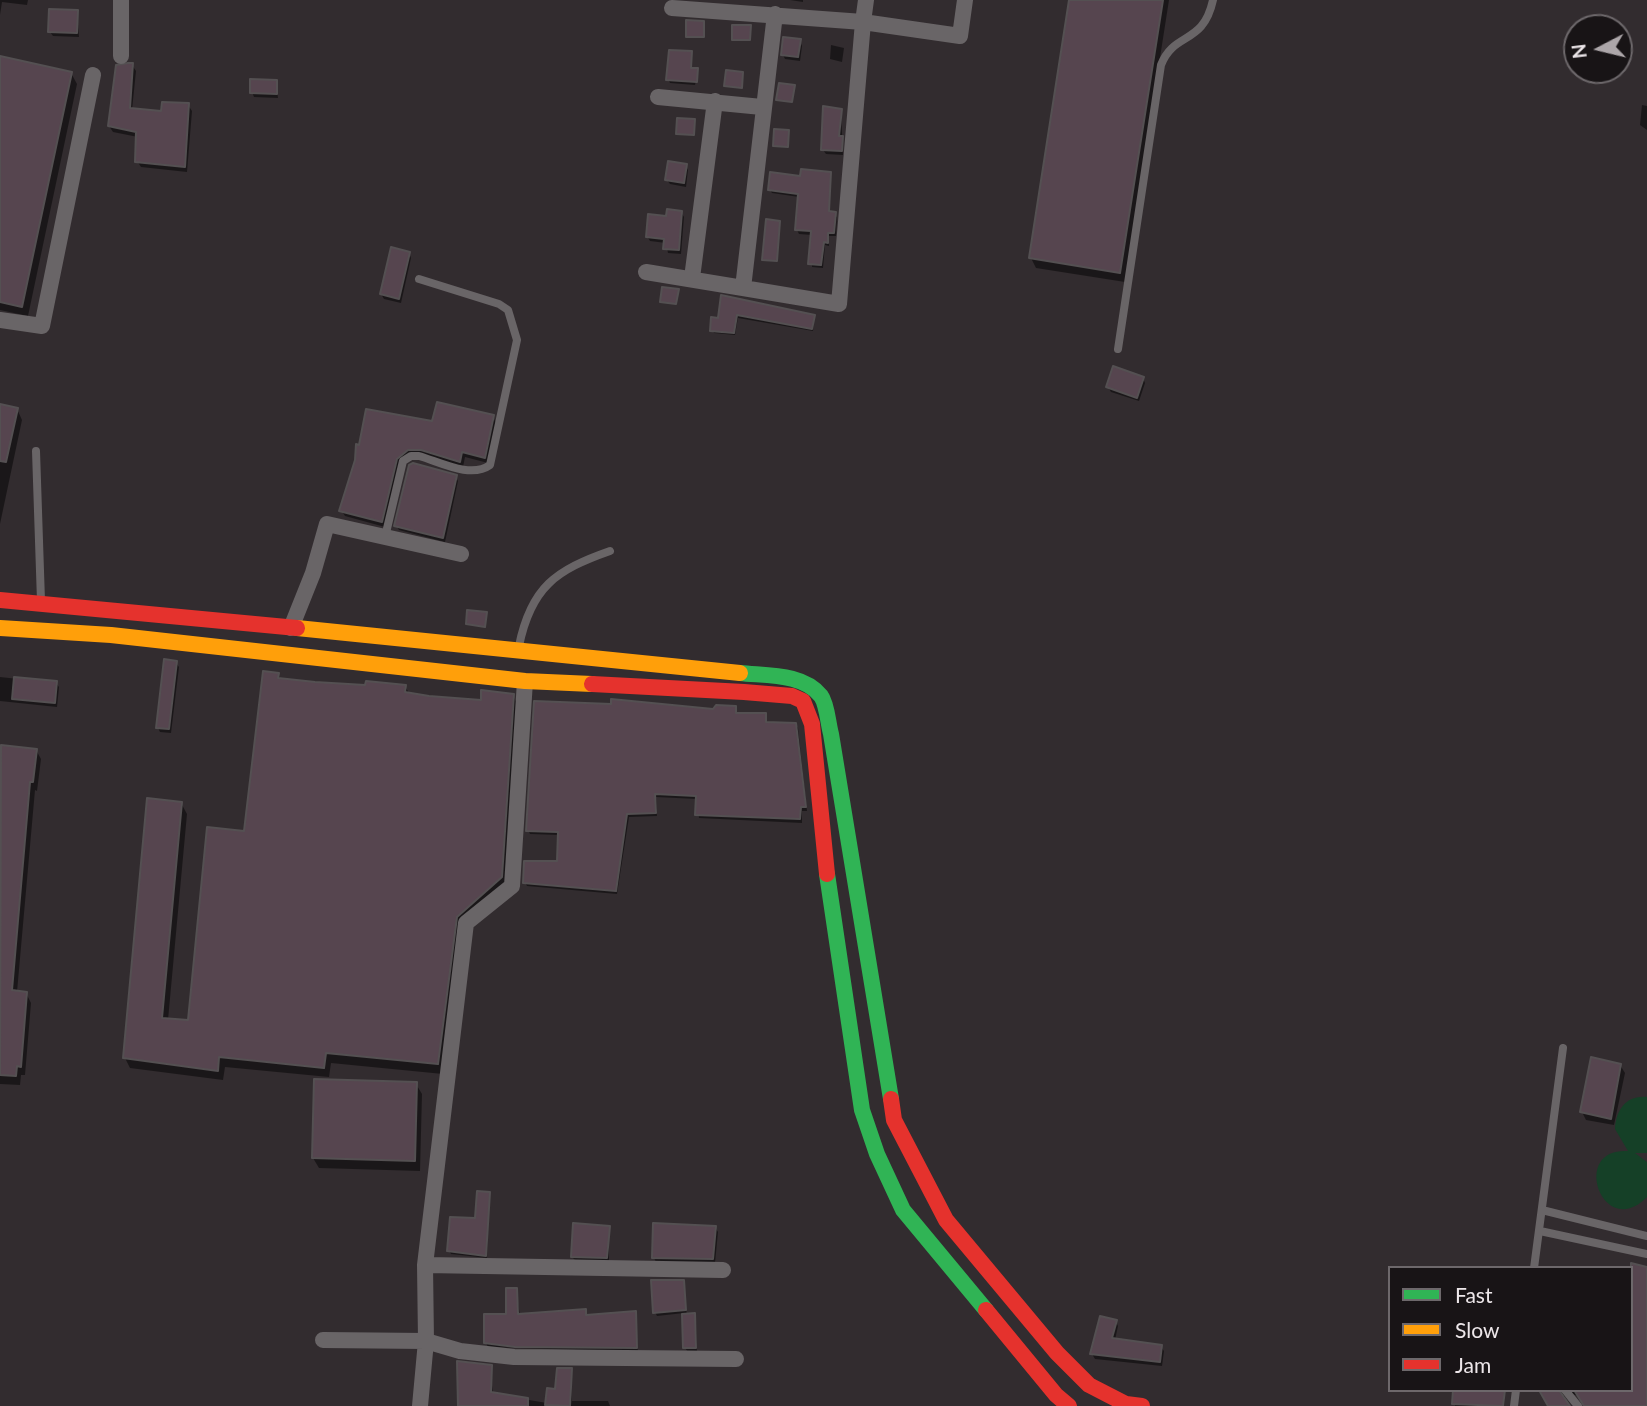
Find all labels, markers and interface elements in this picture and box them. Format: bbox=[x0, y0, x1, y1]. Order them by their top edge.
north arrow bbox=[1563, 14, 1633, 84]
text: N bbox=[1566, 43, 1591, 60]
legend bbox=[1388, 1266, 1633, 1392]
text: Fast bbox=[1455, 1282, 1492, 1307]
text: Slow bbox=[1455, 1317, 1499, 1342]
text: Jam bbox=[1455, 1352, 1491, 1377]

